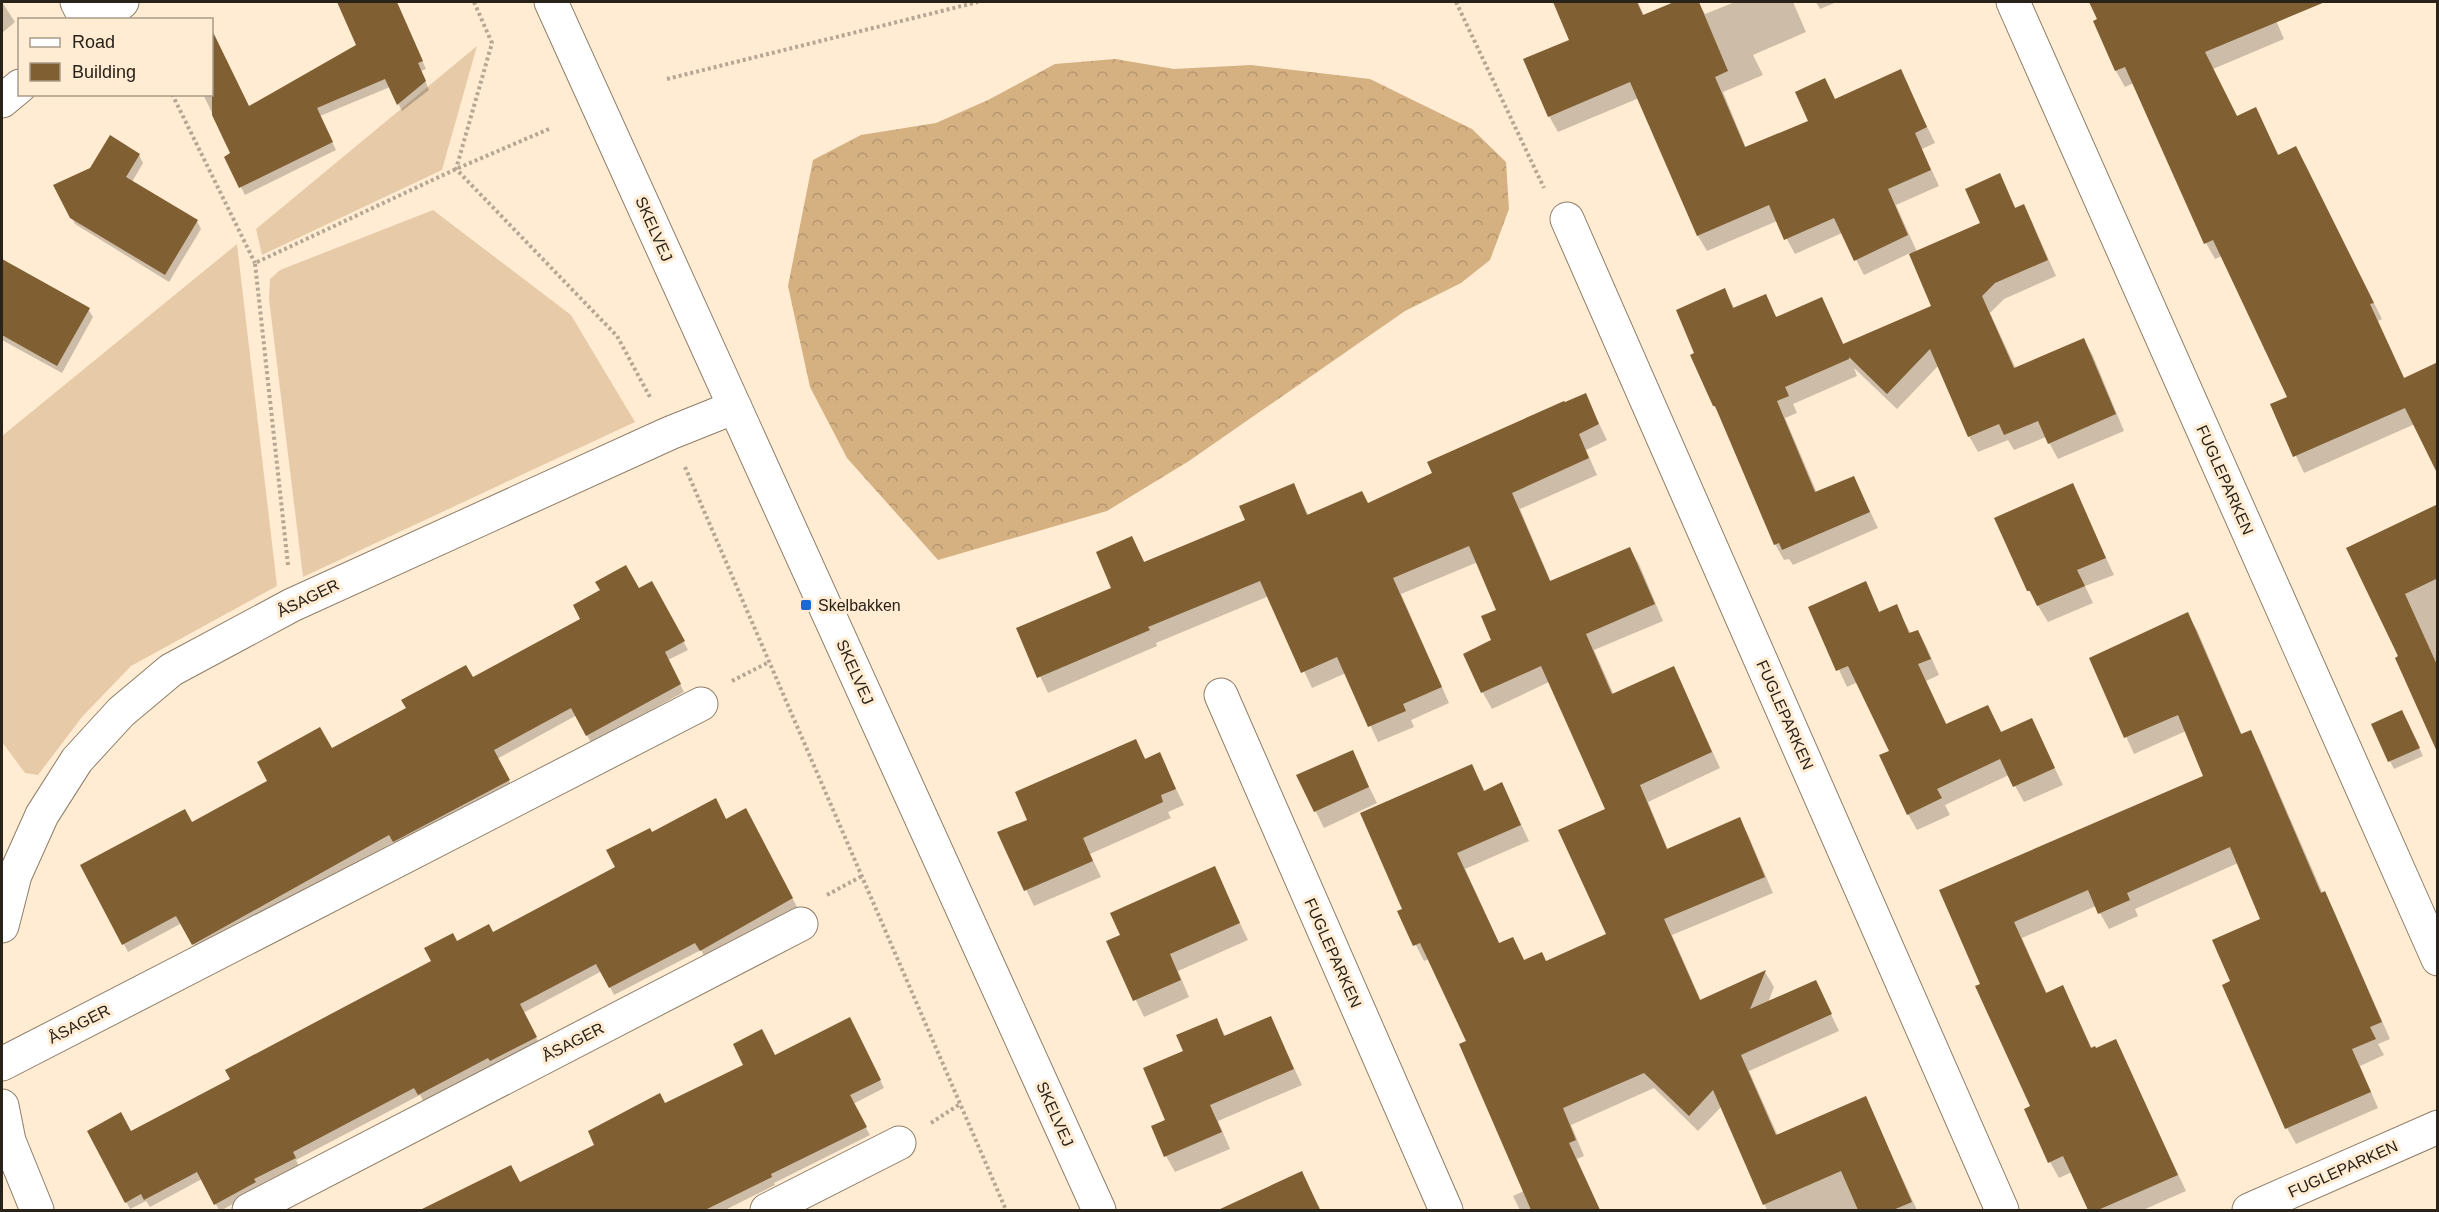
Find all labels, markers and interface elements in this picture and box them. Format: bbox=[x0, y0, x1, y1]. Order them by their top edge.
legend bbox=[18, 18, 213, 96]
text: Road bbox=[72, 32, 115, 52]
text: Building bbox=[72, 62, 136, 82]
street label: SKELVEJ bbox=[632, 194, 676, 264]
street label: FUGLEPARKEN bbox=[2193, 423, 2257, 537]
street label: ÅSAGER bbox=[274, 575, 342, 620]
place label: Skelbakken bbox=[818, 597, 901, 614]
marker: Skelbakken bbox=[799, 598, 813, 612]
street label: SKELVEJ bbox=[833, 637, 877, 707]
street label: FUGLEPARKEN bbox=[1753, 658, 1817, 772]
street label: FUGLEPARKEN bbox=[1301, 896, 1365, 1010]
street label: ÅSAGER bbox=[45, 1000, 113, 1047]
street label: ÅSAGER bbox=[539, 1018, 607, 1065]
street label: SKELVEJ bbox=[1033, 1079, 1077, 1149]
street label: FUGLEPARKEN bbox=[2286, 1137, 2400, 1201]

